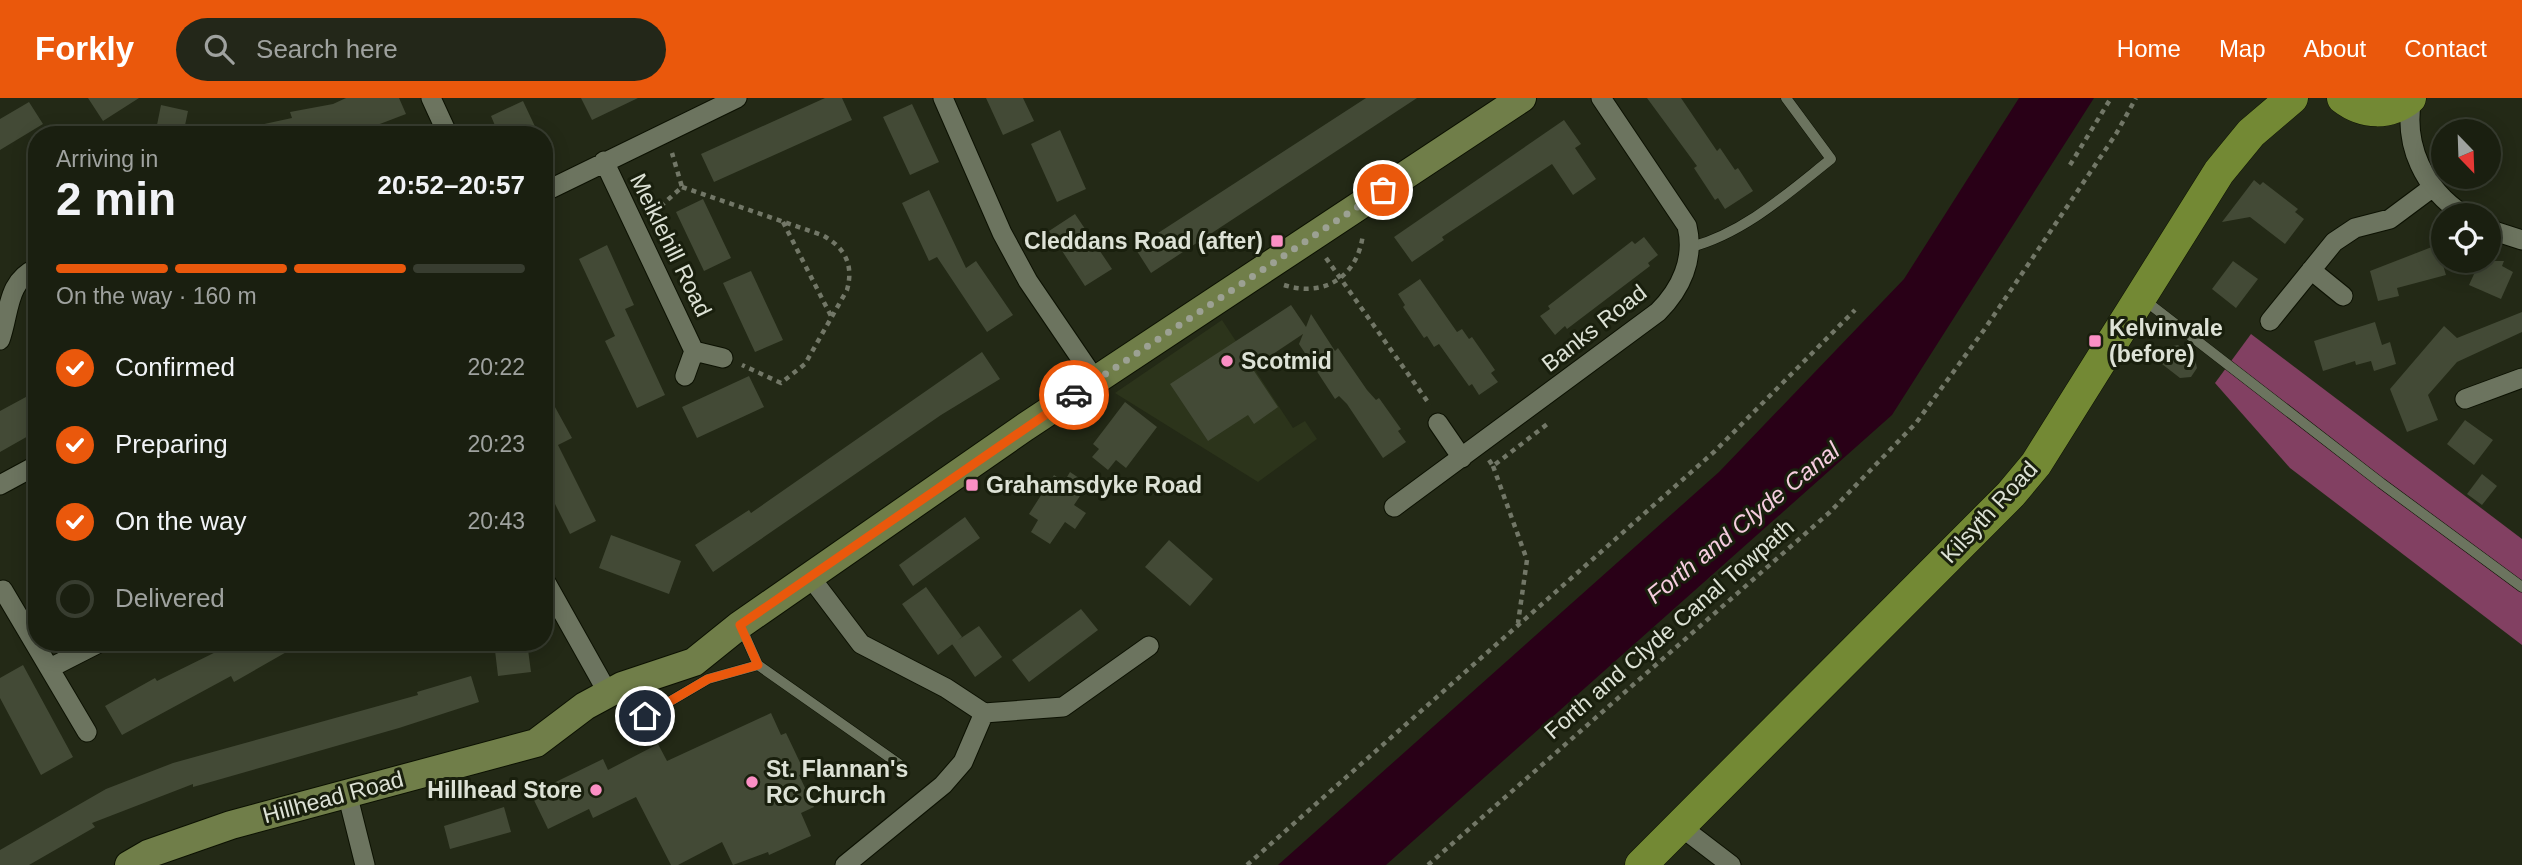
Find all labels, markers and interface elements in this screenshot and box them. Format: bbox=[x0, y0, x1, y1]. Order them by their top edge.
search box bbox=[176, 18, 666, 81]
text: Forkly bbox=[35, 30, 134, 67]
icon: search bbox=[200, 30, 238, 68]
text: Search here bbox=[256, 34, 398, 64]
text: Home bbox=[2117, 35, 2181, 62]
text: Map bbox=[2219, 35, 2266, 62]
text: About bbox=[2304, 35, 2366, 62]
text: Contact bbox=[2404, 35, 2487, 62]
north arrow bbox=[2431, 119, 2501, 189]
map controls bbox=[2431, 119, 2501, 273]
text: Arriving in bbox=[56, 146, 158, 172]
pin bbox=[1353, 160, 1413, 220]
street label: Meiklehill Road bbox=[625, 169, 717, 321]
text: 20:52–20:57 bbox=[378, 170, 525, 200]
icon: bag bbox=[1364, 171, 1402, 209]
text: 2 min bbox=[56, 173, 176, 225]
button: locate bbox=[2431, 203, 2501, 273]
place label: Cleddans Road (after) bbox=[1024, 228, 1263, 254]
marker: Cleddans Road (after) bbox=[1269, 233, 1285, 249]
street label: Banks Road bbox=[1537, 279, 1651, 377]
text: On the way · 160 m bbox=[56, 283, 257, 309]
place label: Kelvinvale (before) bbox=[2109, 315, 2223, 367]
marker: Kelvinvale (before) bbox=[2087, 333, 2103, 349]
place label: Scotmid bbox=[1241, 348, 1332, 374]
icon: check bbox=[56, 349, 94, 387]
text: Confirmed bbox=[115, 352, 235, 382]
marker: Scotmid bbox=[1219, 353, 1235, 369]
text: 20:22 bbox=[467, 354, 525, 380]
courier bbox=[1039, 360, 1109, 430]
icon: car bbox=[1055, 376, 1093, 414]
icon: check bbox=[56, 426, 94, 464]
text: Preparing bbox=[115, 429, 228, 459]
text: 20:23 bbox=[467, 431, 525, 457]
water label: Forth and Clyde Canal bbox=[1641, 436, 1845, 609]
street label: Kilsyth Road bbox=[1935, 456, 2043, 568]
place label: Grahamsdyke Road bbox=[986, 472, 1202, 498]
marker: Grahamsdyke Road bbox=[964, 477, 980, 493]
icon: check bbox=[56, 503, 94, 541]
text: On the way bbox=[115, 506, 247, 536]
text: 20:43 bbox=[467, 508, 525, 534]
street label: Forth and Clyde Canal Towpath bbox=[1539, 514, 1799, 744]
text: Delivered bbox=[115, 583, 225, 613]
pin bbox=[615, 686, 675, 746]
icon: home bbox=[626, 697, 664, 735]
place label: St. Flannan's RC Church bbox=[766, 756, 908, 808]
street label: Hillhead Road bbox=[260, 766, 406, 828]
marker: St. Flannan's RC Church bbox=[744, 774, 760, 790]
place label: Hillhead Store bbox=[427, 777, 582, 803]
marker: Hillhead Store bbox=[588, 782, 604, 798]

